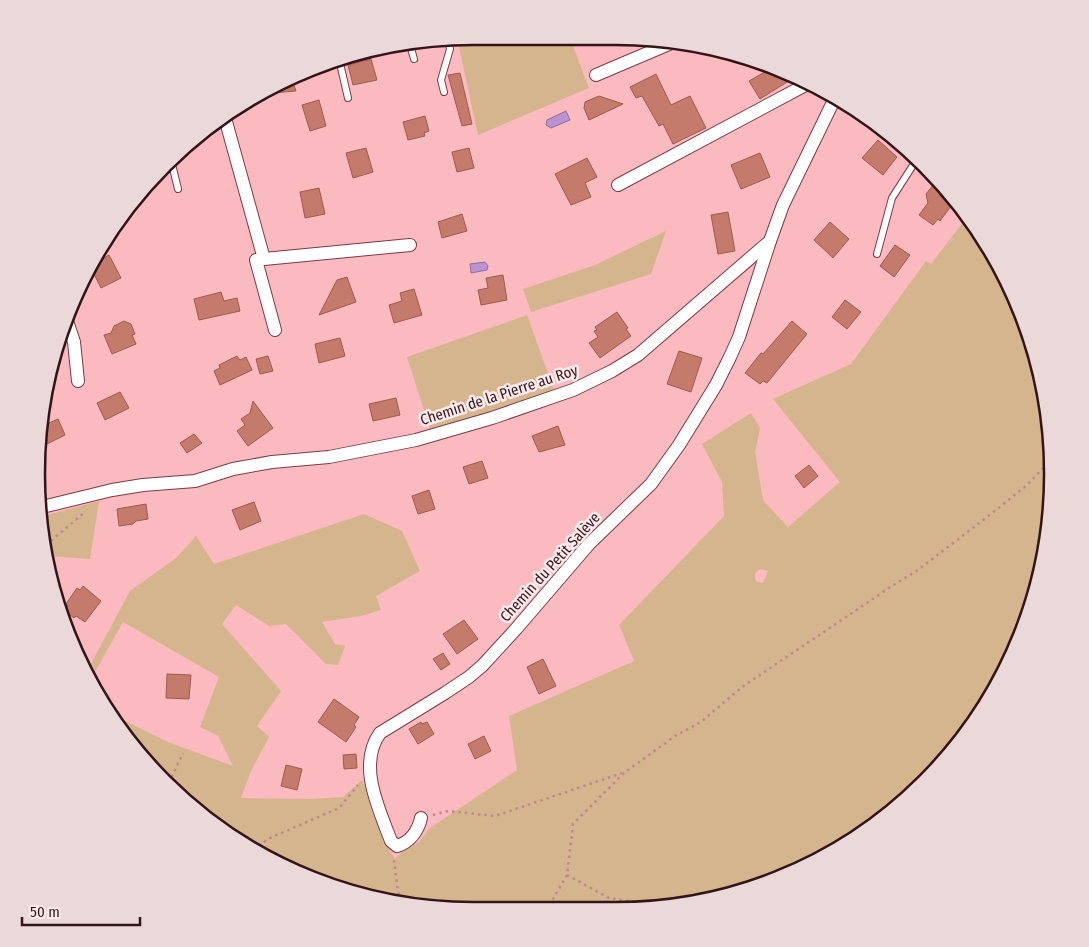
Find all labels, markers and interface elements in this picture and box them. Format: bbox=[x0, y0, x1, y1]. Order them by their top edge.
street label: Chemin de la Pierre au Roy bbox=[418, 361, 580, 429]
street label: Chemin du Petit Salève bbox=[496, 509, 604, 625]
scale bar bbox=[22, 894, 140, 926]
text: 50 m bbox=[30, 903, 60, 921]

